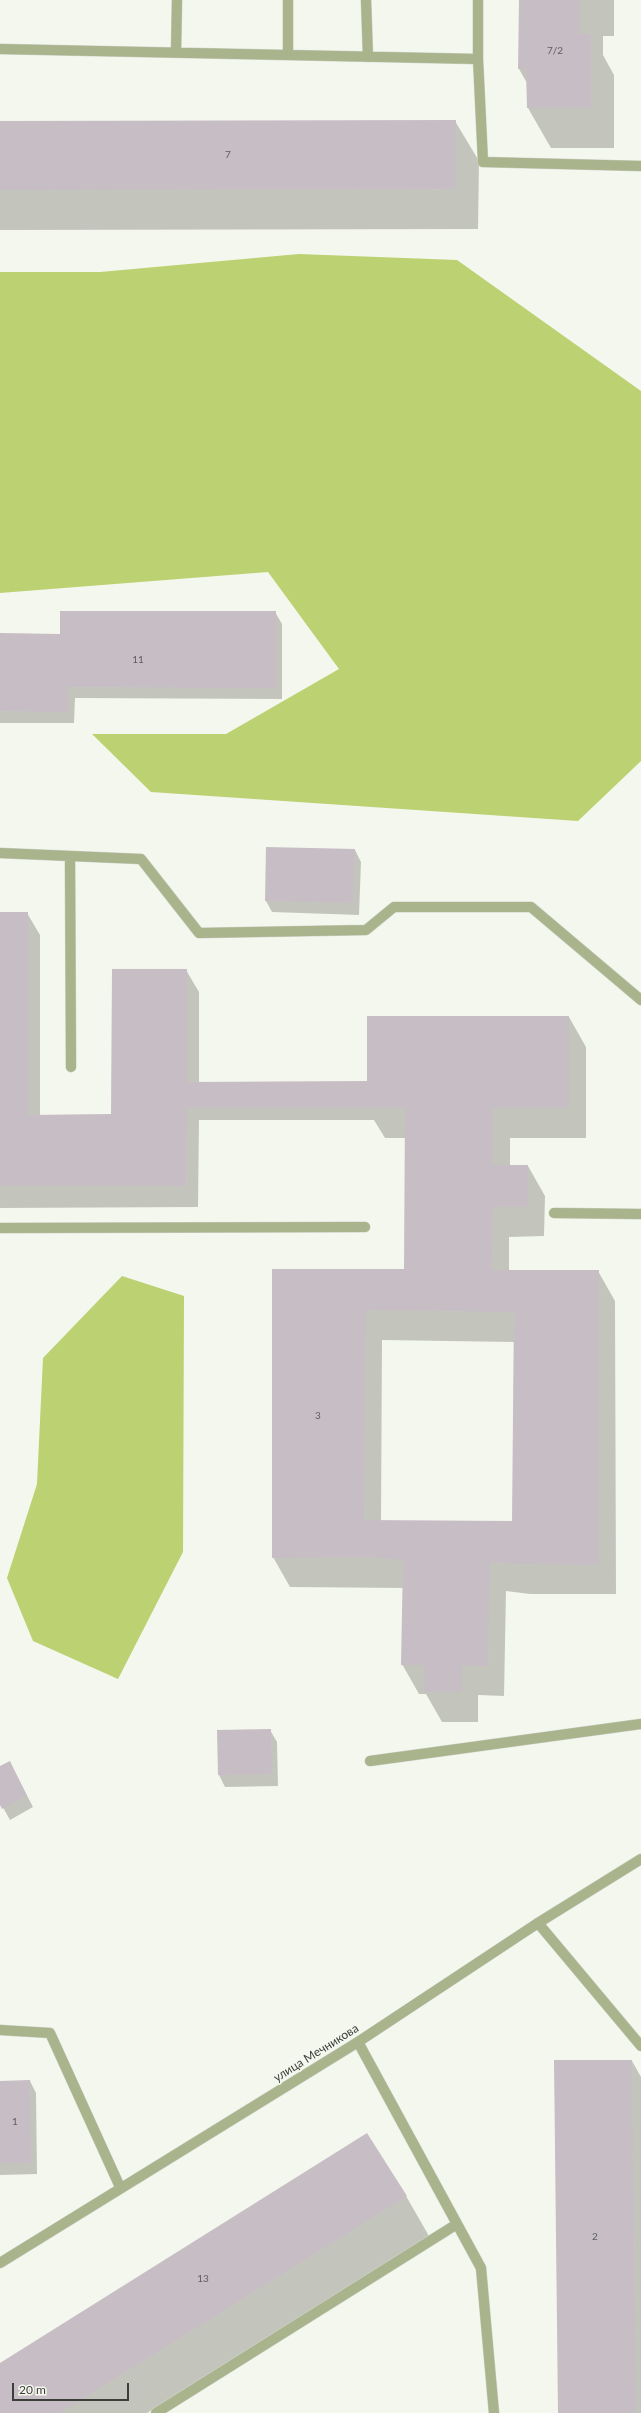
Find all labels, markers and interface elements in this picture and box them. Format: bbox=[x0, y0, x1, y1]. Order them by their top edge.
house number: 7/2 bbox=[547, 45, 563, 57]
house number: 7 bbox=[225, 149, 231, 161]
house number: 11 bbox=[132, 654, 144, 666]
house number: 3 bbox=[315, 1410, 321, 1422]
street label: улица Мечникова bbox=[271, 2021, 361, 2085]
house number: 1 bbox=[12, 2116, 18, 2128]
house number: 2 bbox=[592, 2231, 598, 2243]
house number: 13 bbox=[197, 2273, 209, 2285]
scale bar bbox=[14, 2375, 131, 2401]
text: 20 m bbox=[19, 2382, 46, 2397]

